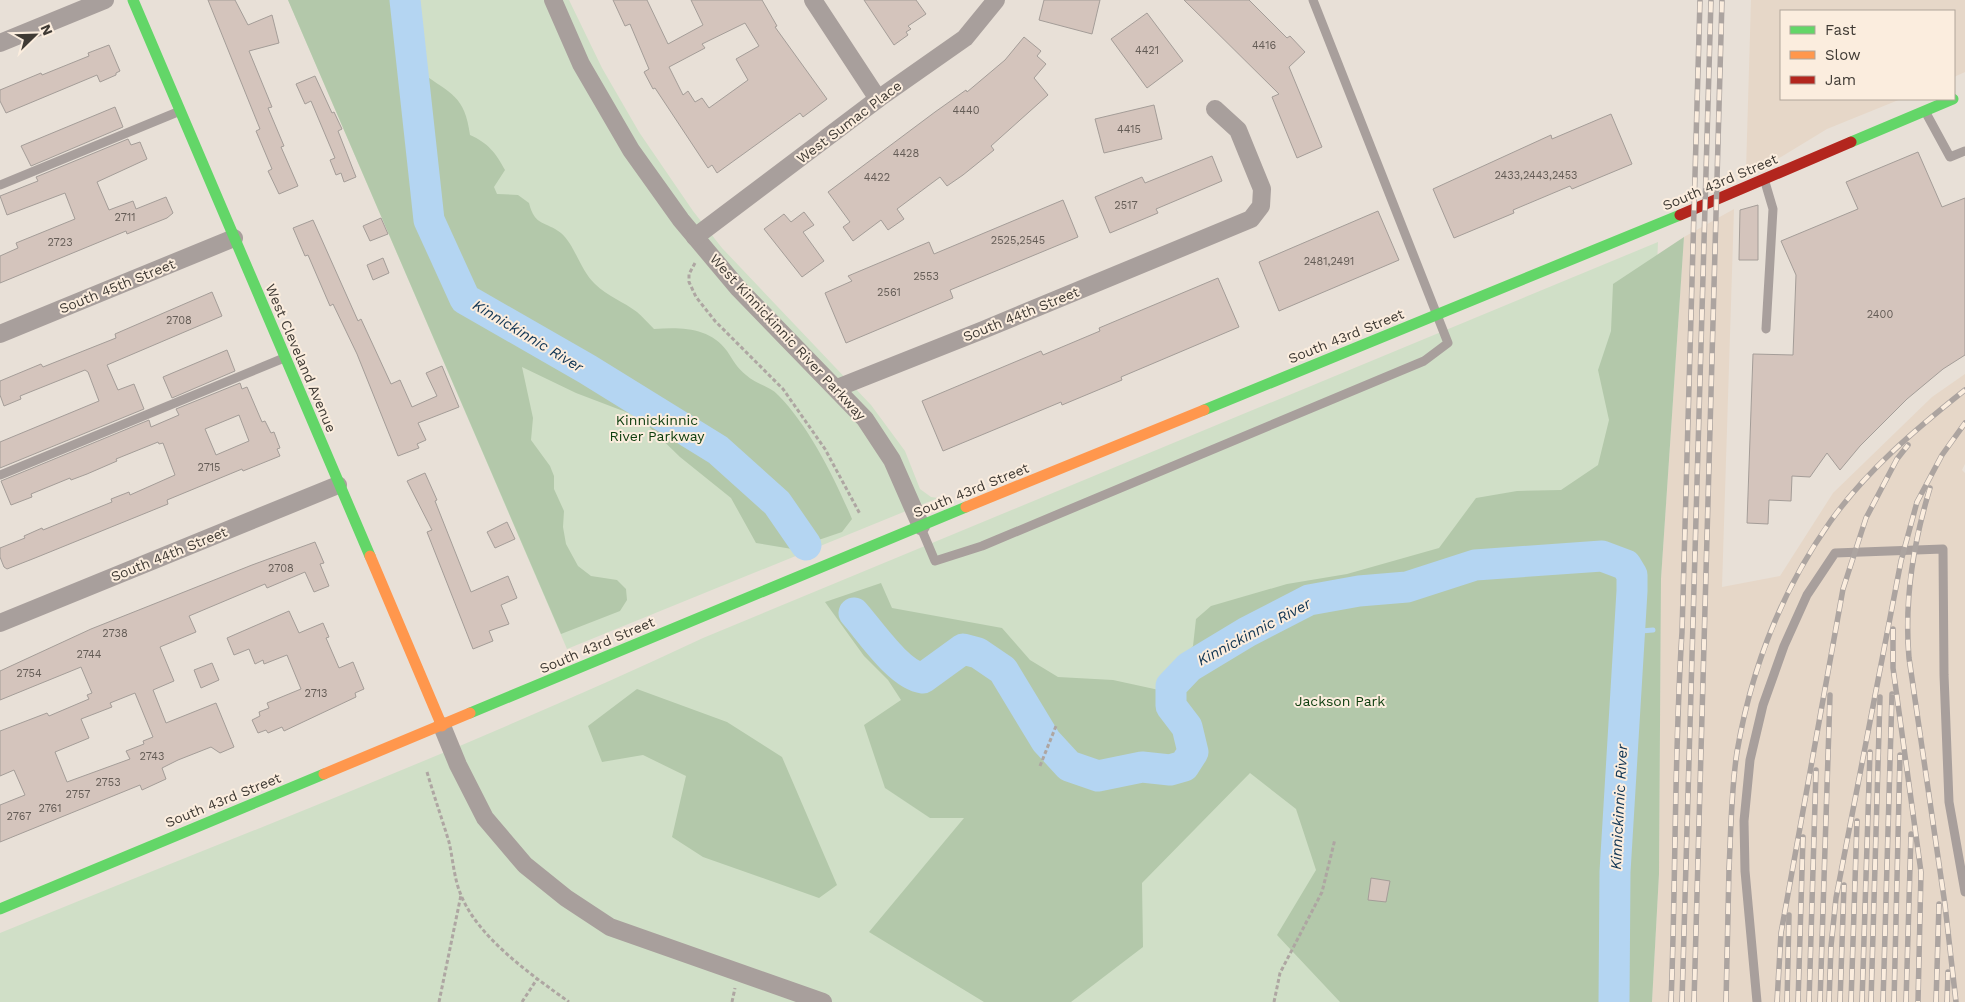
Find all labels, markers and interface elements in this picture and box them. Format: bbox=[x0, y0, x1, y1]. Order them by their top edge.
north arrow bbox=[10, 10, 60, 60]
legend bbox=[1780, 10, 1955, 100]
text: Fast bbox=[1825, 21, 1857, 39]
text: N bbox=[38, 22, 56, 38]
house number: 4416 bbox=[1252, 39, 1276, 52]
house number: 4421 bbox=[1135, 44, 1159, 57]
text: Slow bbox=[1825, 46, 1861, 64]
text: Jam bbox=[1825, 71, 1856, 89]
street label: West Sumac Place bbox=[793, 77, 905, 167]
house number: 4440 bbox=[952, 104, 980, 117]
house number: 4415 bbox=[1117, 123, 1141, 136]
house number: 4428 bbox=[893, 147, 920, 160]
street label: South 43rd Street bbox=[1660, 151, 1780, 213]
house number: 2433,2443,2453 bbox=[1494, 169, 1578, 182]
house number: 4422 bbox=[864, 171, 890, 184]
house number: 2517 bbox=[1114, 199, 1138, 212]
house number: 2711 bbox=[115, 211, 135, 224]
house number: 2525,2545 bbox=[991, 234, 1045, 247]
house number: 2723 bbox=[47, 236, 73, 249]
street label: West Kinnickinnic River Parkway bbox=[707, 251, 870, 424]
street label: South 45th Street bbox=[57, 255, 177, 317]
house number: 2481,2491 bbox=[1304, 255, 1354, 268]
house number: 2553 bbox=[913, 270, 939, 283]
street label: West Cleveland Avenue bbox=[262, 281, 340, 435]
street label: South 44th Street bbox=[961, 283, 1082, 345]
house number: 2561 bbox=[877, 286, 901, 299]
water label: Kinnickinnic River bbox=[469, 296, 588, 377]
street label: South 43rd Street bbox=[1286, 305, 1406, 366]
house number: 2400 bbox=[1867, 308, 1893, 321]
house number: 2708 bbox=[166, 314, 192, 327]
park label: Kinnickinnic River Parkway bbox=[610, 412, 705, 444]
street label: South 43rd Street bbox=[911, 459, 1031, 520]
house number: 2715 bbox=[197, 461, 221, 474]
street label: South 44th Street bbox=[109, 523, 230, 585]
house number: 2708 bbox=[268, 562, 294, 575]
water label: Kinnickinnic River bbox=[1194, 594, 1315, 669]
street label: South 43rd Street bbox=[537, 614, 657, 676]
house number: 2738 bbox=[102, 627, 128, 640]
house number: 2744 bbox=[76, 648, 102, 661]
house number: 2754 bbox=[16, 667, 42, 680]
house number: 2713 bbox=[304, 687, 328, 700]
park label: Jackson Park bbox=[1295, 693, 1385, 709]
water label: Kinnickinnic River bbox=[1607, 743, 1631, 870]
house number: 2743 bbox=[140, 750, 164, 763]
street label: South 43rd Street bbox=[163, 769, 283, 830]
house number: 2753 bbox=[95, 776, 121, 789]
house number: 2757 bbox=[66, 788, 90, 801]
house number: 2761 bbox=[38, 802, 62, 815]
house number: 2767 bbox=[7, 810, 31, 823]

